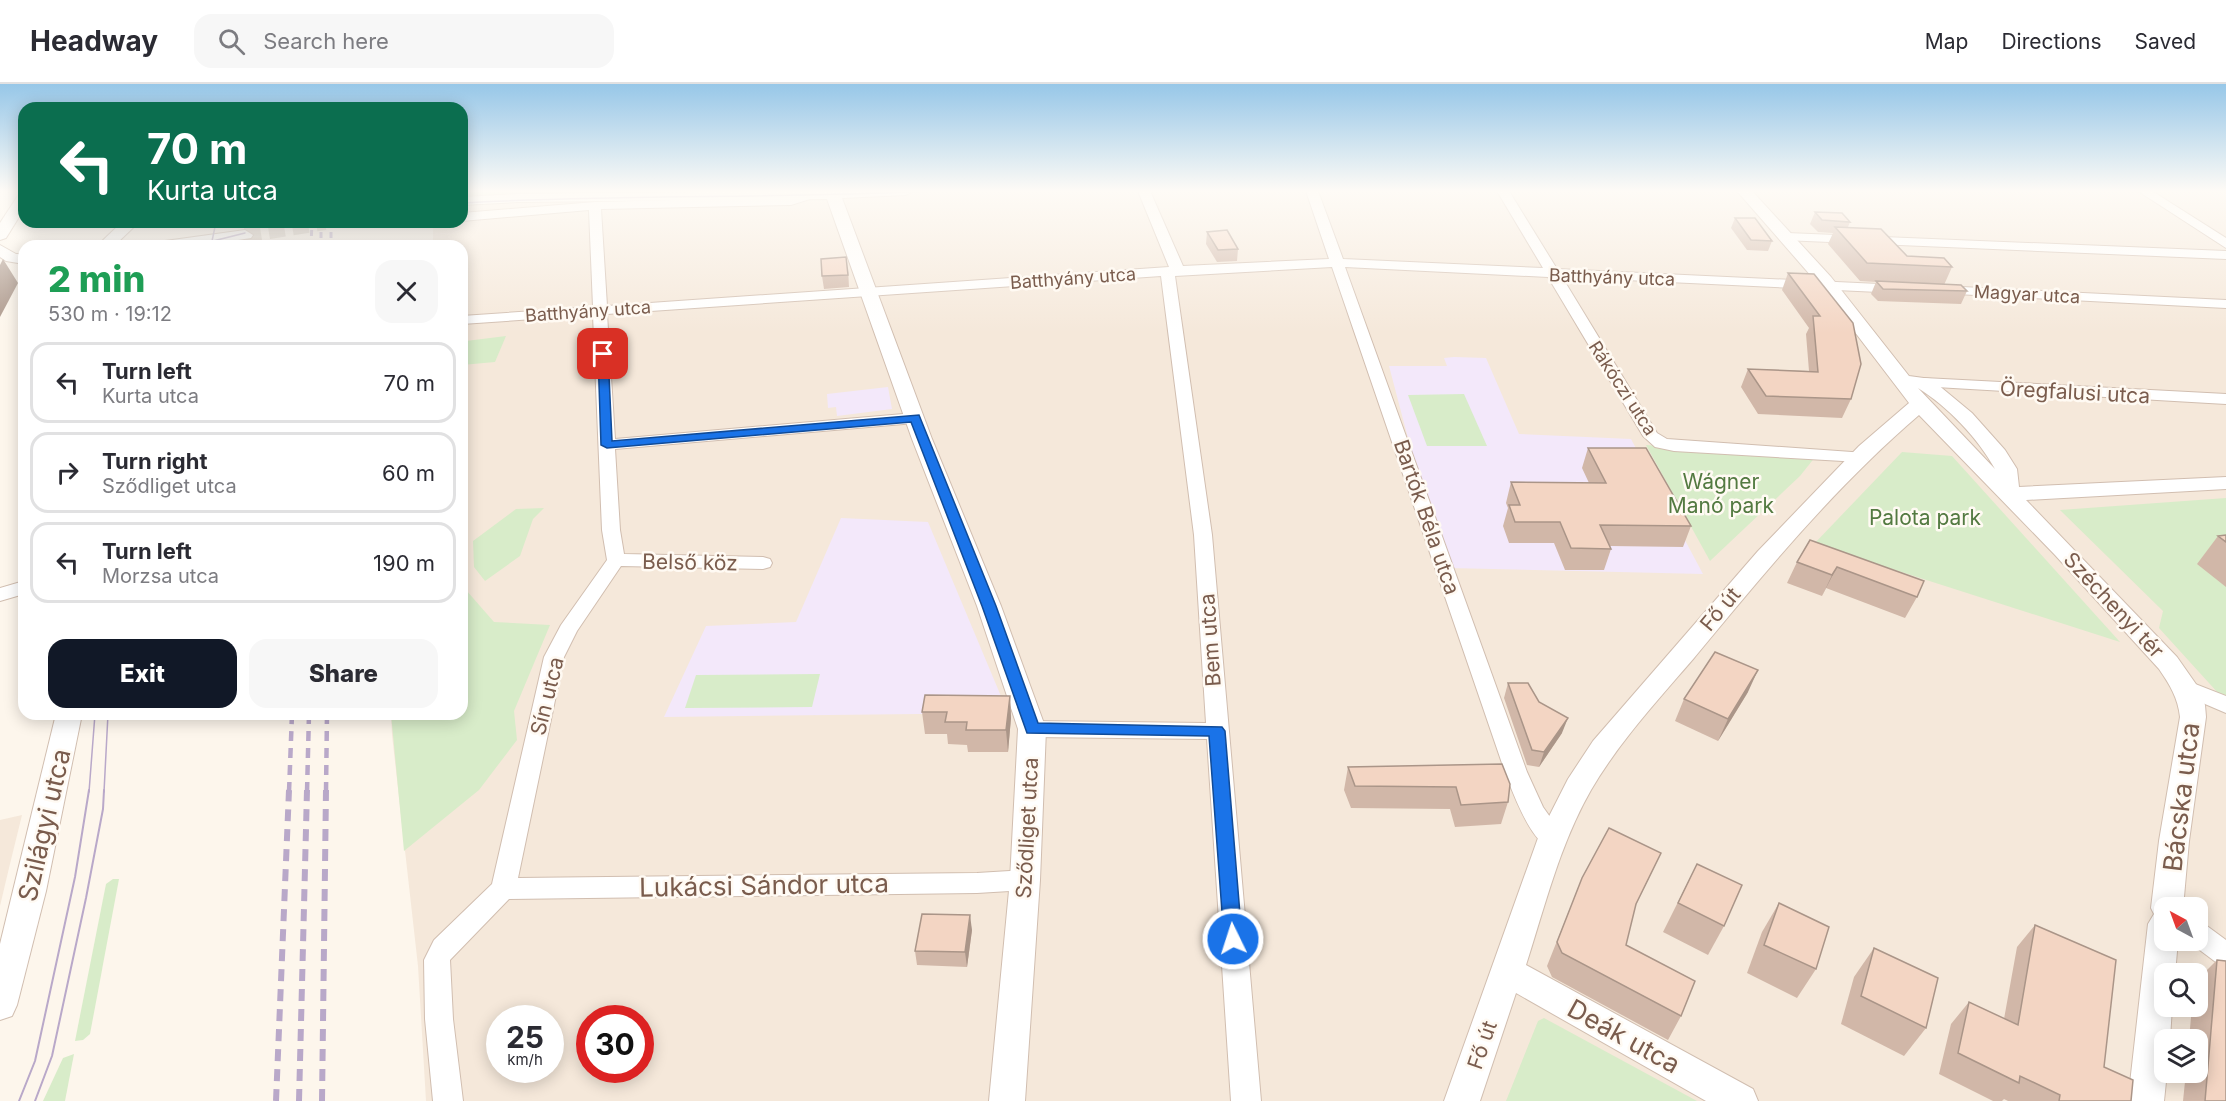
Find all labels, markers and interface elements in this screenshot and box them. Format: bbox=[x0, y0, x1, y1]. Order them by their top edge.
search box bbox=[194, 14, 614, 68]
text: Headway bbox=[30, 24, 158, 58]
icon: search bbox=[215, 25, 248, 58]
text: Search here bbox=[263, 28, 389, 54]
text: Map bbox=[1925, 29, 1968, 54]
text: Directions bbox=[2001, 29, 2102, 54]
text: Saved bbox=[2135, 29, 2196, 54]
text: 70 m bbox=[147, 123, 247, 174]
icon: left bbox=[48, 126, 126, 204]
text: Kurta utca bbox=[147, 174, 278, 207]
text: 2 min bbox=[48, 257, 145, 301]
button: close bbox=[375, 260, 438, 323]
street label: Batthyány utca bbox=[1009, 263, 1137, 293]
street label: Batthyány utca bbox=[1549, 264, 1675, 290]
street label: Magyar utca bbox=[1973, 281, 2081, 307]
street label: Batthyány utca bbox=[524, 296, 652, 326]
text: 530 m · 19:12 bbox=[48, 302, 172, 326]
pin bbox=[577, 328, 628, 379]
icon: arrive bbox=[586, 337, 619, 370]
street label: Rákóczi utca bbox=[1585, 337, 1661, 439]
text: Turn left bbox=[102, 358, 192, 384]
icon: left bbox=[51, 366, 84, 399]
text: 70 m bbox=[384, 370, 435, 396]
street label: Öregfalusi utca bbox=[1999, 376, 2151, 408]
text: Kurta utca bbox=[102, 384, 199, 408]
street label: Bartók Béla utca bbox=[1389, 436, 1465, 598]
text: Turn right bbox=[102, 448, 208, 474]
icon: right bbox=[51, 456, 84, 489]
text: 60 m bbox=[382, 460, 435, 486]
park label: Wágner Manó park bbox=[1668, 469, 1775, 518]
text: Sződliget utca bbox=[102, 474, 237, 498]
park label: Palota park bbox=[1869, 505, 1982, 530]
text: Turn left bbox=[102, 538, 192, 564]
icon: left bbox=[51, 546, 84, 579]
street label: Széchenyi tér bbox=[2059, 547, 2169, 663]
street label: Belső köz bbox=[642, 549, 738, 575]
text: 190 m bbox=[373, 550, 435, 576]
text: Morzsa utca bbox=[102, 564, 219, 588]
street label: Fő út bbox=[1695, 582, 1746, 636]
street label: Bem utca bbox=[1194, 593, 1226, 687]
button: Exit bbox=[48, 639, 237, 708]
button: Share bbox=[249, 639, 438, 708]
street label: Sín utca bbox=[525, 654, 569, 738]
street label: Bácska utca bbox=[2156, 721, 2206, 873]
street label: Szilágyi utca bbox=[11, 746, 77, 904]
street label: Sződliget utca bbox=[1011, 757, 1043, 899]
street label: Lukácsi Sándor utca bbox=[639, 867, 889, 903]
north arrow bbox=[2154, 897, 2208, 951]
map controls bbox=[2154, 897, 2208, 1083]
position arrow bbox=[1201, 907, 1265, 971]
button: search bbox=[2154, 963, 2208, 1017]
street label: Deák utca bbox=[1562, 992, 1686, 1080]
speed limit sign: 30 bbox=[576, 1005, 654, 1083]
street label: Fő út bbox=[1462, 1017, 1502, 1072]
text: 25 bbox=[506, 1019, 544, 1055]
button: layers bbox=[2154, 1029, 2208, 1083]
text: km/h bbox=[507, 1050, 543, 1069]

